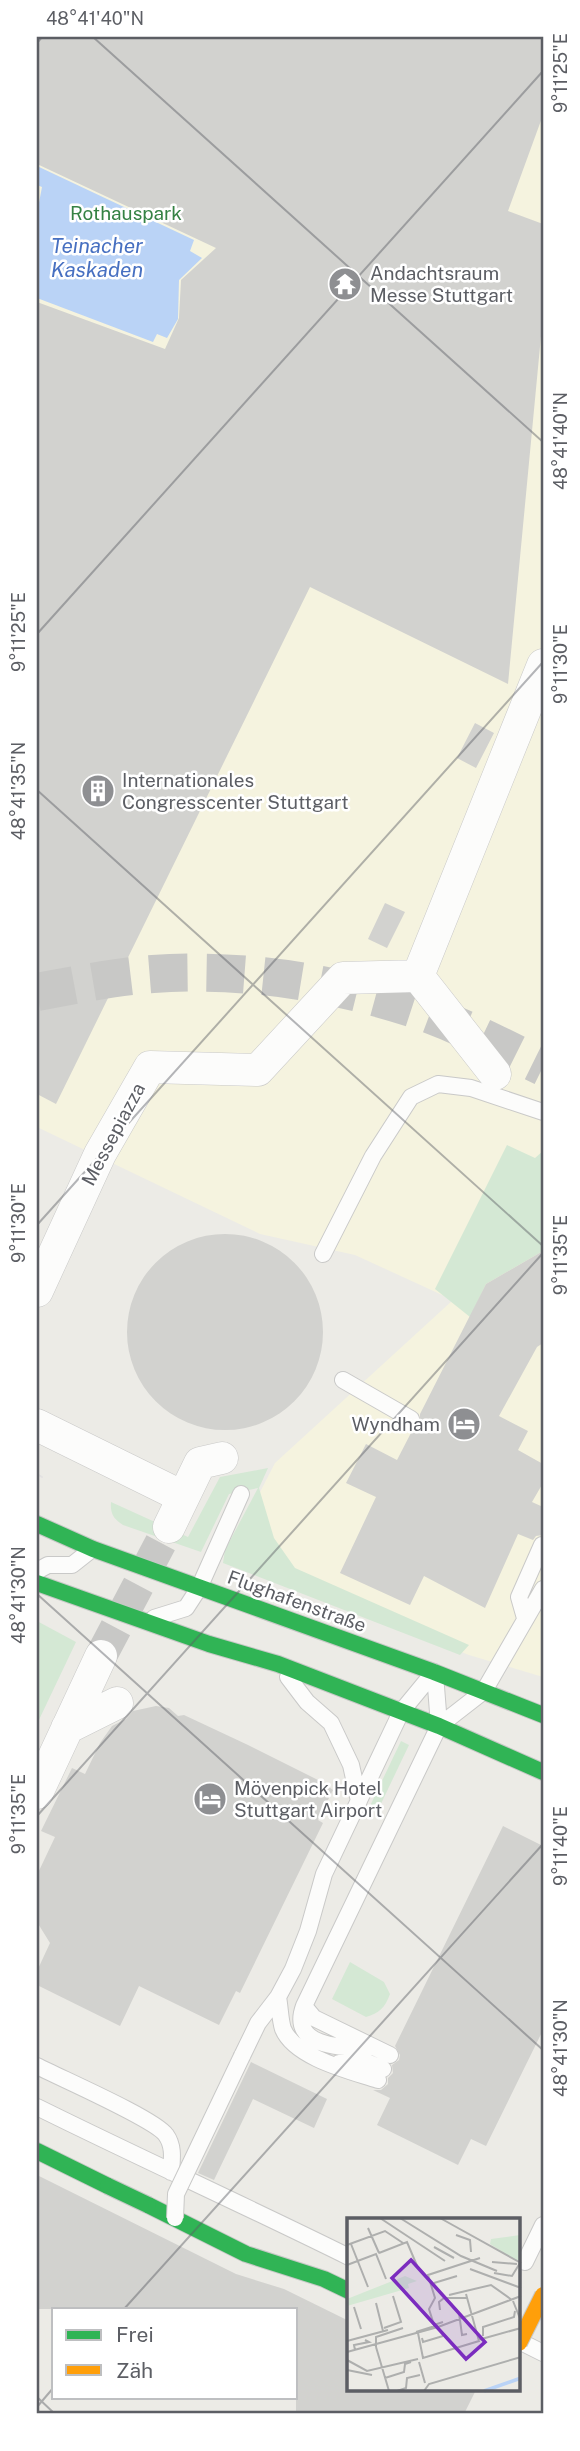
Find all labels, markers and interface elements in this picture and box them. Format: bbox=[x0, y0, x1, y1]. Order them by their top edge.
text: 48°41'40"N bbox=[46, 8, 144, 29]
text: 9°11'25"E bbox=[550, 33, 571, 113]
park label: Rothauspark bbox=[70, 202, 182, 224]
water label: Teinacher Kaskaden bbox=[51, 233, 144, 282]
place label: Andachtsraum Messe Stuttgart bbox=[370, 262, 513, 306]
temple icon: Andachtsraum Messe Stuttgart bbox=[326, 265, 364, 303]
text: 48°41'40"N bbox=[550, 392, 571, 490]
text: 9°11'25"E bbox=[8, 592, 29, 672]
text: 9°11'30"E bbox=[550, 624, 571, 704]
text: 48°41'35"N bbox=[8, 742, 29, 840]
place label: Internationales Congresscenter Stuttgart bbox=[122, 769, 349, 813]
building icon: Internationales Congresscenter Stuttgart bbox=[79, 772, 117, 810]
street label: Messepiazza bbox=[77, 1079, 149, 1189]
text: 9°11'30"E bbox=[8, 1183, 29, 1263]
text: 9°11'35"E bbox=[550, 1215, 571, 1295]
hotel icon: Wyndham bbox=[445, 1405, 483, 1443]
place label: Wyndham bbox=[351, 1413, 440, 1435]
text: 48°41'30"N bbox=[8, 1546, 29, 1644]
street label: Flughafenstraße bbox=[225, 1566, 369, 1636]
text: 9°11'35"E bbox=[8, 1774, 29, 1854]
place label: Mövenpick Hotel Stuttgart Airport bbox=[234, 1777, 382, 1821]
hotel icon: Mövenpick Hotel Stuttgart Airport bbox=[191, 1780, 229, 1818]
text: 9°11'40"E bbox=[550, 1806, 571, 1886]
text: 48°41'30"N bbox=[550, 1999, 571, 2097]
inset map bbox=[347, 2218, 520, 2392]
legend bbox=[52, 2308, 298, 2398]
text: Frei bbox=[116, 2322, 154, 2347]
text: Zäh bbox=[116, 2358, 153, 2383]

